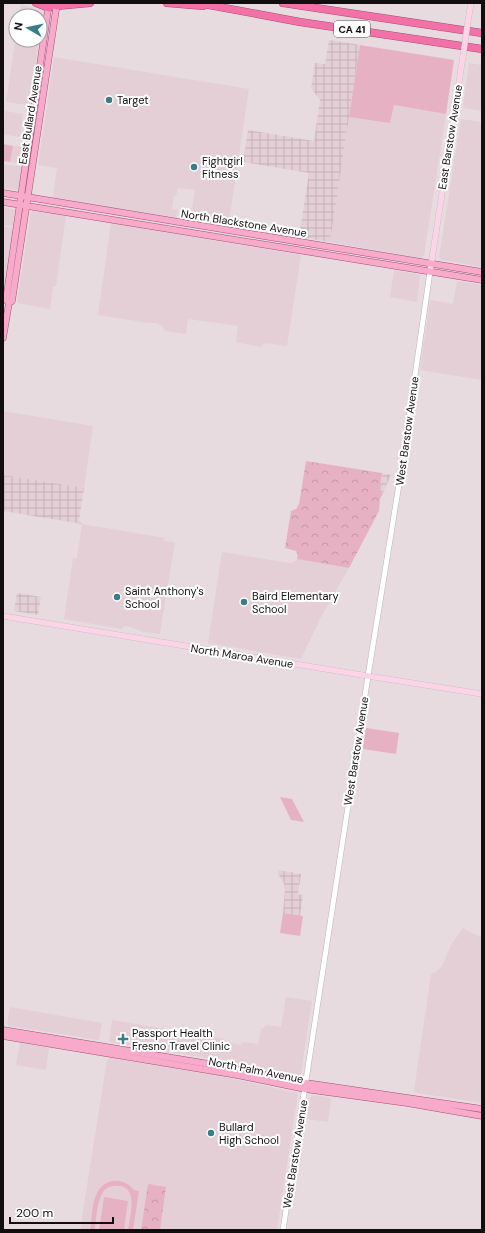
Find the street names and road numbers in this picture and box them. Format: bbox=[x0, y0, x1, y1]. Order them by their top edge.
road number: CA 41 bbox=[334, 21, 370, 37]
street label: East Bullard Avenue bbox=[15, 65, 45, 165]
street label: East Barstow Avenue bbox=[435, 84, 465, 190]
street label: North Blackstone Avenue bbox=[180, 206, 308, 240]
street label: West Barstow Avenue bbox=[392, 376, 422, 486]
street label: North Maroa Avenue bbox=[190, 641, 294, 671]
street label: West Barstow Avenue bbox=[340, 696, 372, 806]
street label: North Palm Avenue bbox=[207, 1054, 305, 1086]
street label: West Barstow Avenue bbox=[279, 1099, 311, 1209]

